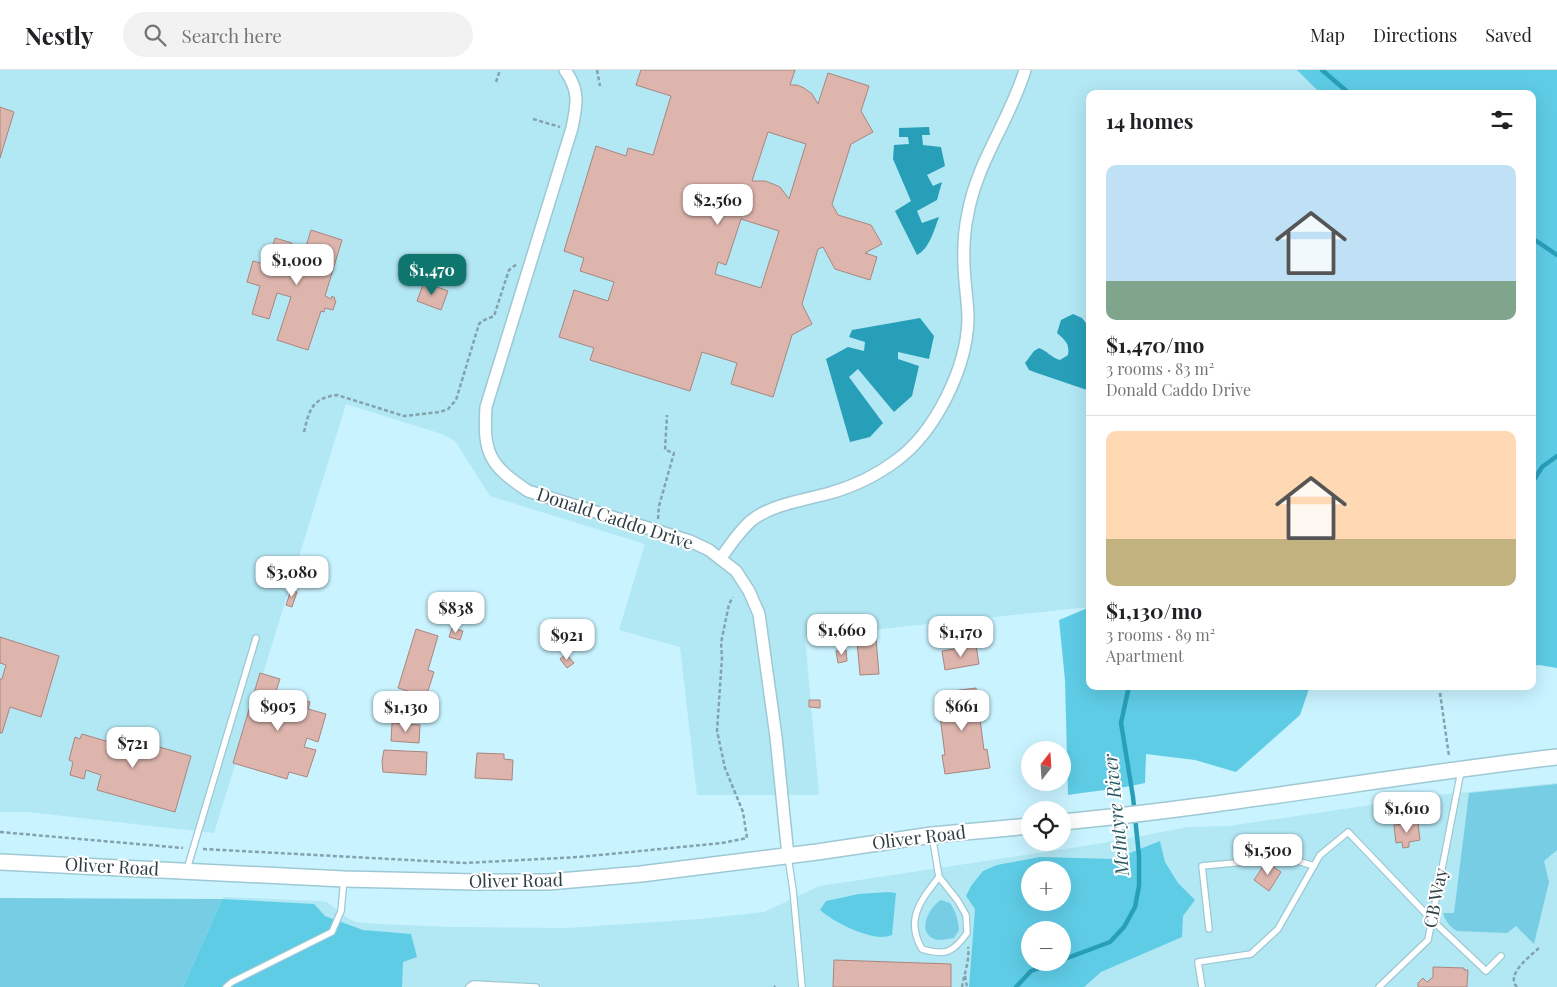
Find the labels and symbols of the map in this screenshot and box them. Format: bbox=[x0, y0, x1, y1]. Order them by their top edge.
pin: $2,560 bbox=[677, 184, 759, 226]
pin: $1,000 bbox=[256, 244, 338, 286]
pin: $1,470 bbox=[391, 254, 473, 296]
street label: Donald Caddo Drive bbox=[534, 481, 697, 555]
pin: $3,080 bbox=[251, 556, 333, 598]
pin: $838 bbox=[426, 592, 486, 634]
pin: $1,660 bbox=[801, 614, 883, 656]
pin: $1,170 bbox=[920, 616, 1002, 658]
pin: $921 bbox=[537, 618, 597, 661]
pin: $905 bbox=[248, 690, 308, 732]
pin: $1,130 bbox=[365, 690, 447, 733]
pin: $661 bbox=[932, 690, 992, 732]
pin: $721 bbox=[103, 726, 163, 769]
north arrow bbox=[1021, 741, 1071, 791]
water label: McIntyre River bbox=[1096, 752, 1134, 878]
pin: $1,610 bbox=[1366, 792, 1448, 834]
street label: Oliver Road bbox=[871, 819, 968, 855]
pin: $1,500 bbox=[1227, 834, 1309, 876]
street label: Oliver Road bbox=[64, 852, 160, 880]
street label: CB Way bbox=[1417, 866, 1453, 930]
street label: Oliver Road bbox=[469, 867, 564, 893]

